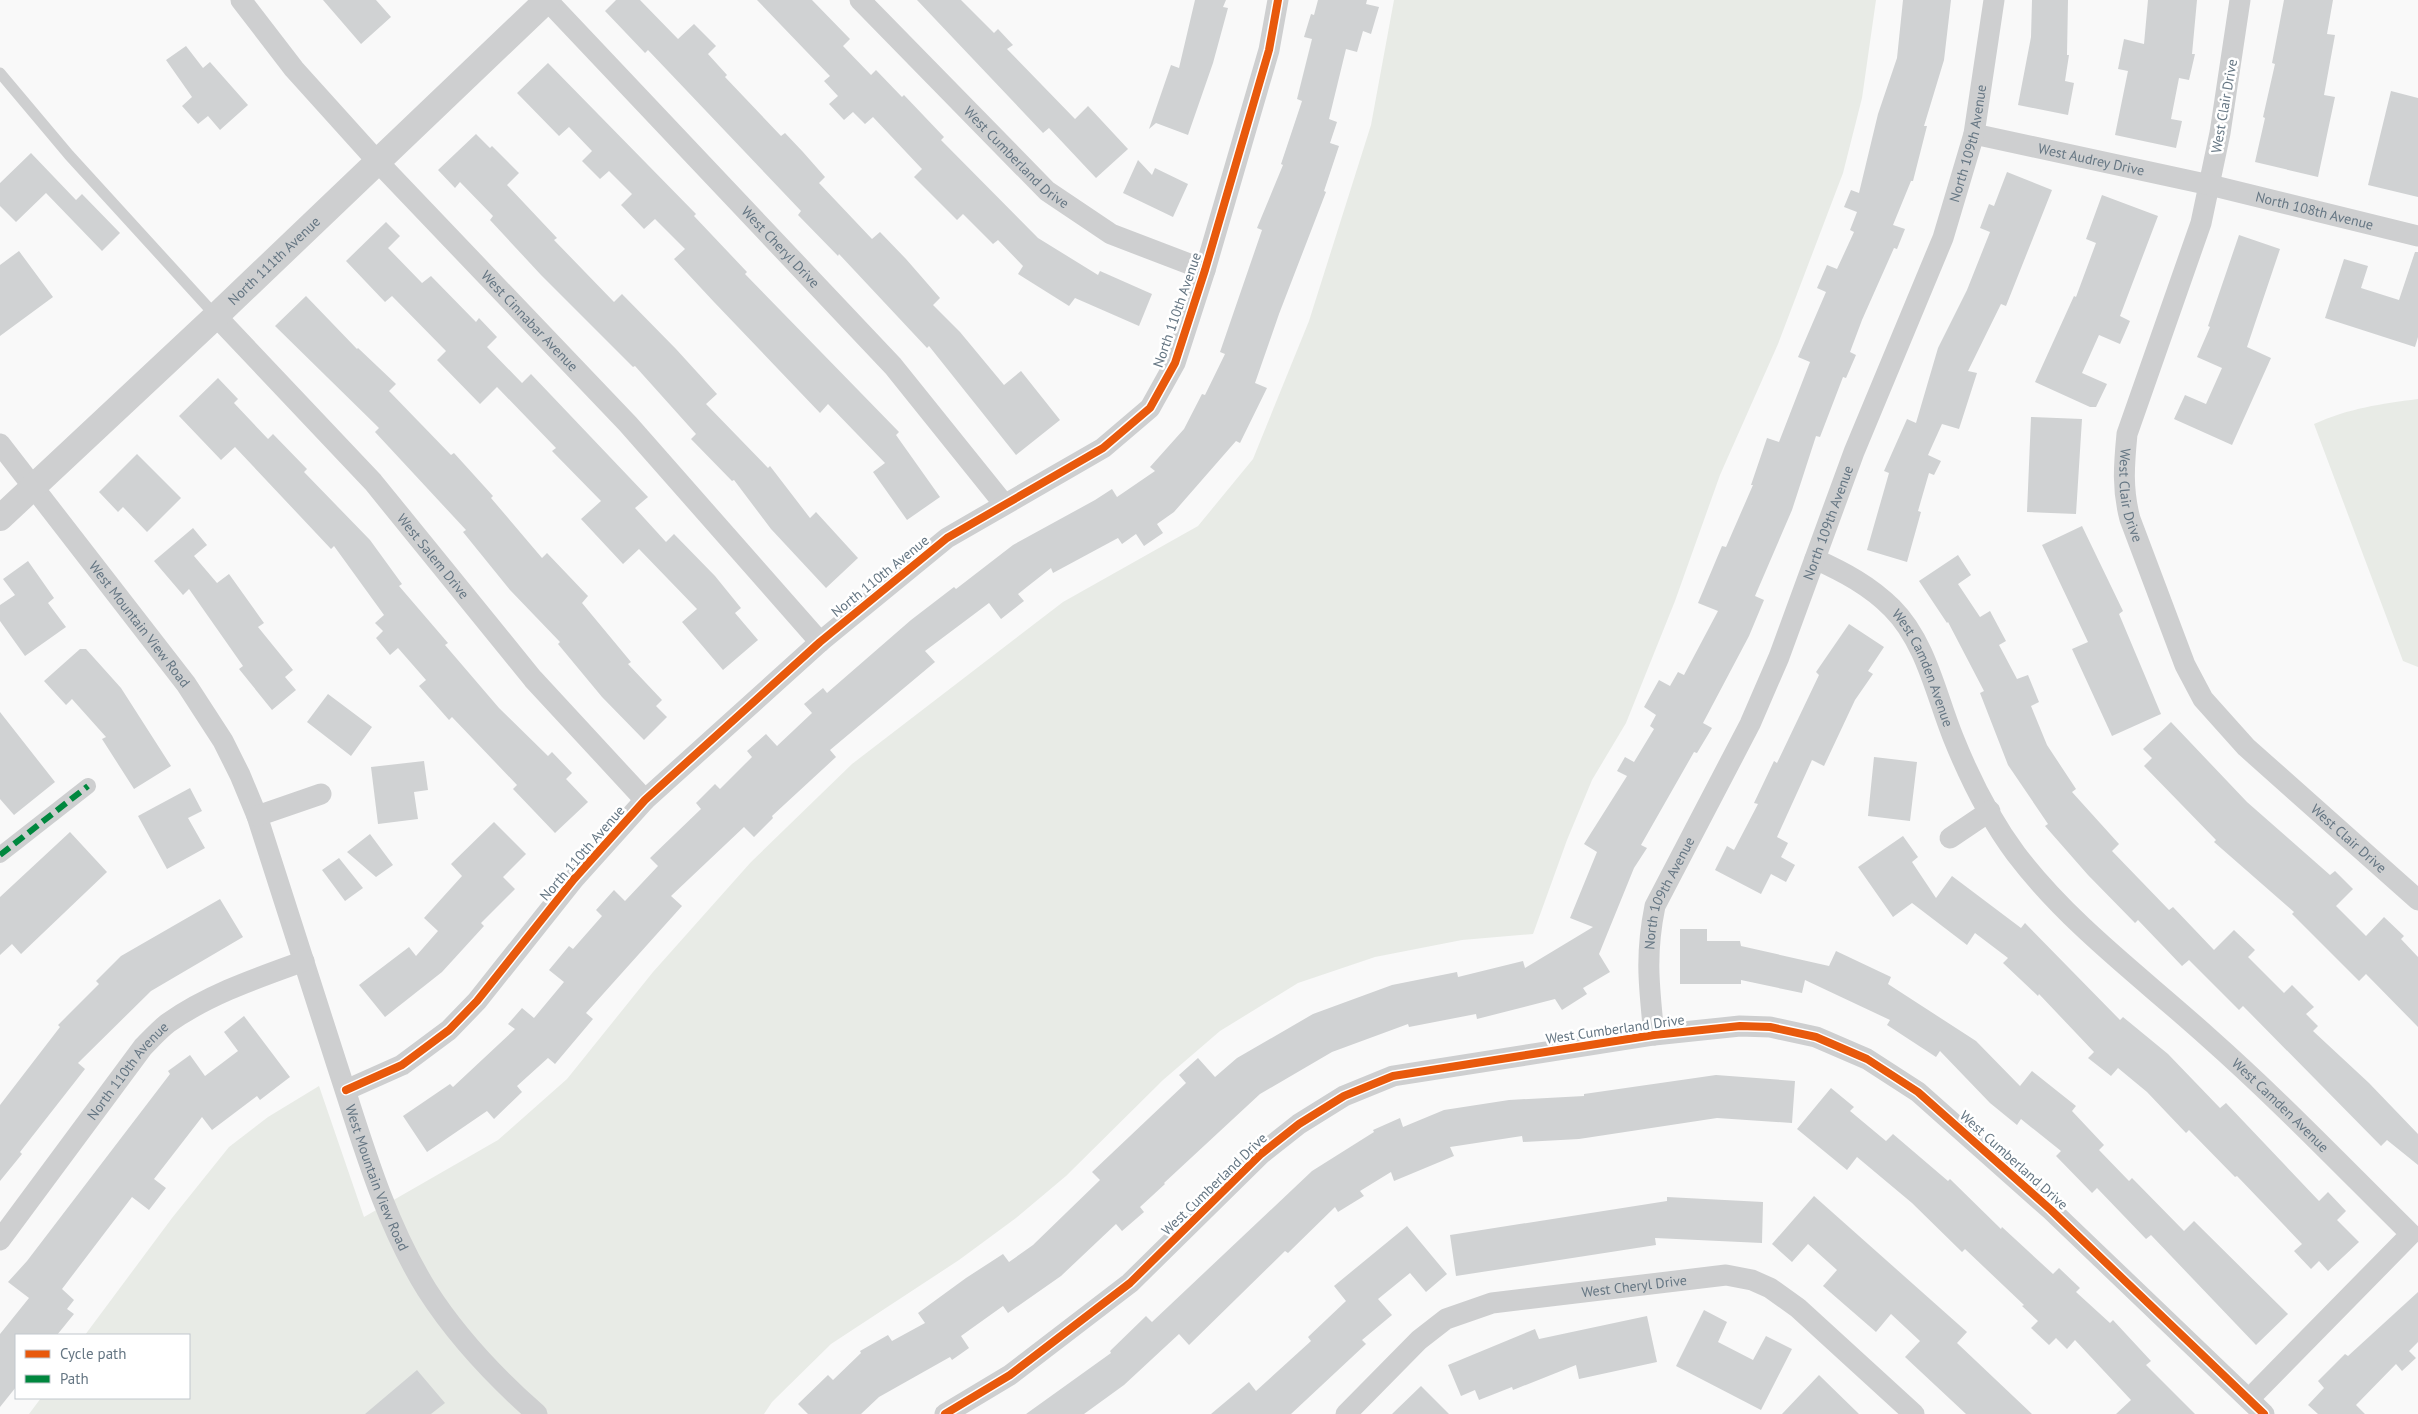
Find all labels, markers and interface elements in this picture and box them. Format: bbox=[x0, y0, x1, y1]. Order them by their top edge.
street label: West Clair Drive bbox=[2207, 58, 2241, 154]
street label: North 109th Avenue bbox=[1945, 83, 1990, 205]
street label: West Cumberland Drive bbox=[960, 102, 1073, 212]
street label: West Audrey Drive bbox=[2037, 139, 2146, 180]
street label: North 108th Avenue bbox=[2254, 187, 2375, 234]
street label: West Cheryl Drive bbox=[738, 202, 823, 292]
street label: North 111th Avenue bbox=[224, 212, 324, 309]
street label: North 110th Avenue bbox=[1149, 250, 1205, 370]
street label: West Cinnabar Avenue bbox=[477, 267, 582, 375]
street label: West Clair Drive bbox=[2115, 448, 2147, 545]
street label: North 109th Avenue bbox=[1799, 463, 1857, 582]
street label: West Salem Drive bbox=[393, 510, 473, 602]
street label: North 110th Avenue bbox=[827, 531, 933, 621]
street label: West Mountain View Road bbox=[85, 557, 194, 691]
street label: West Camden Avenue bbox=[1888, 605, 1957, 729]
street label: West Clair Drive bbox=[2307, 800, 2390, 877]
street label: North 110th Avenue bbox=[536, 802, 628, 904]
street label: North 109th Avenue bbox=[1640, 834, 1698, 950]
street label: West Cumberland Drive bbox=[1544, 1010, 1686, 1048]
street label: North 110th Avenue bbox=[83, 1018, 172, 1124]
street label: West Camden Avenue bbox=[2228, 1054, 2333, 1156]
street label: West Mountain View Road bbox=[341, 1102, 413, 1254]
street label: West Cumberland Drive bbox=[1956, 1106, 2072, 1214]
street label: West Cumberland Drive bbox=[1157, 1129, 1271, 1239]
street label: West Cheryl Drive bbox=[1580, 1271, 1688, 1301]
legend bbox=[15, 1334, 190, 1399]
text: Cycle path bbox=[60, 1344, 126, 1363]
text: Path bbox=[60, 1369, 89, 1388]

